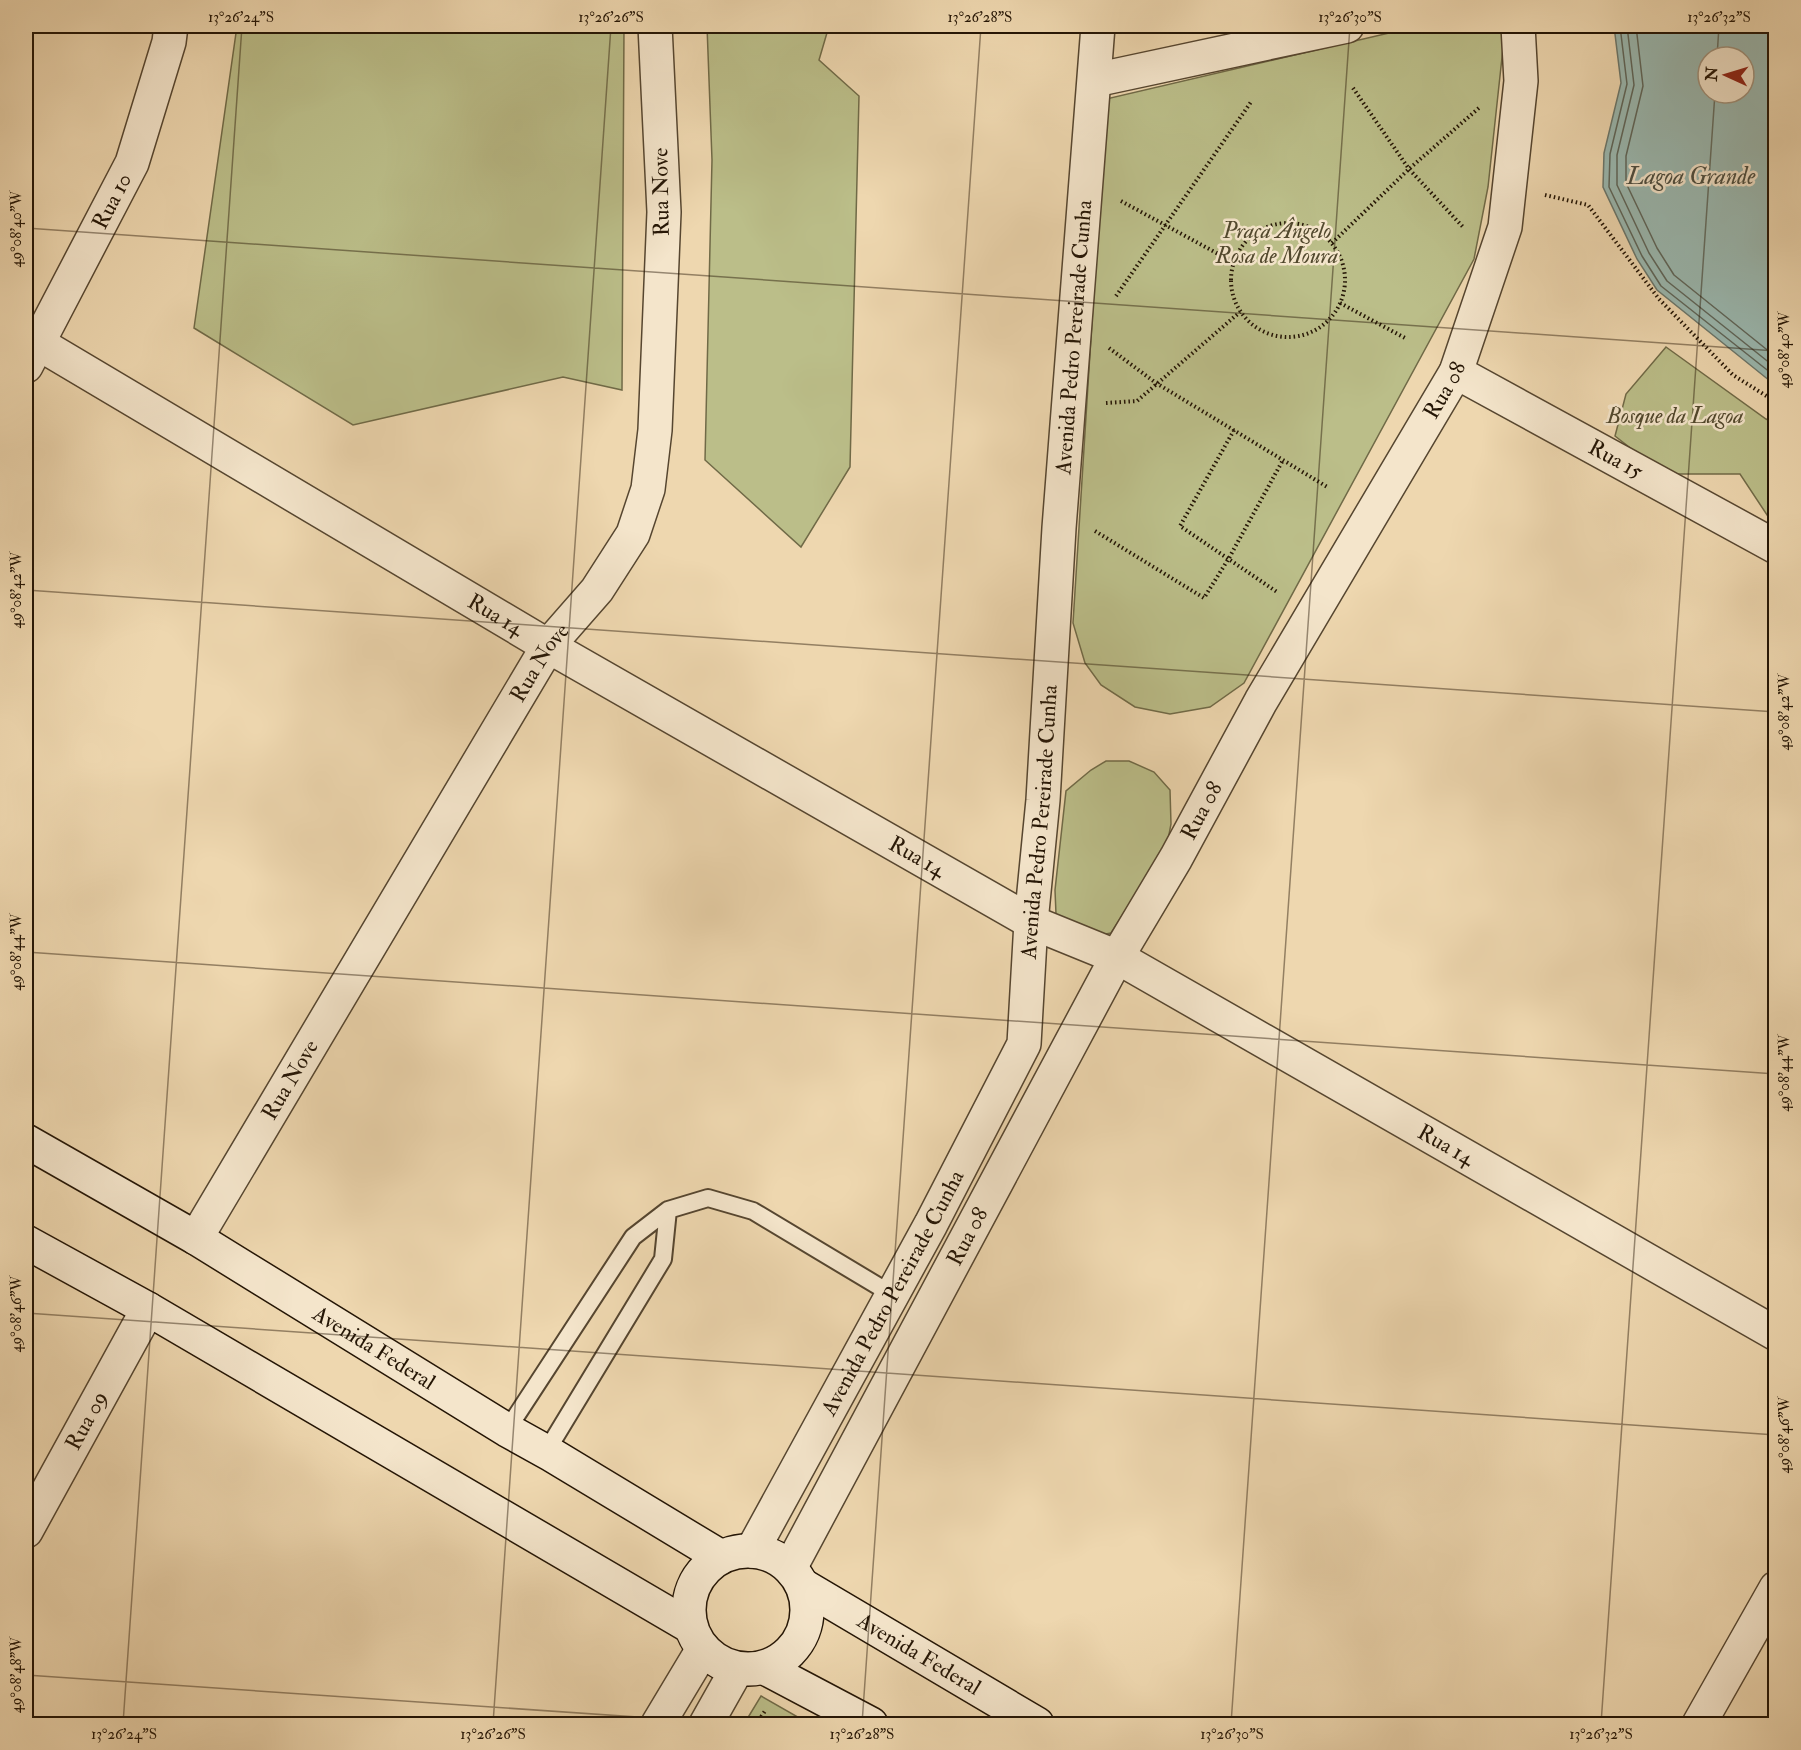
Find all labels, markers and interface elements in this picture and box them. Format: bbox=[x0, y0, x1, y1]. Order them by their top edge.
text: 13°26'24"S bbox=[208, 8, 274, 27]
text: 13°26'26"S bbox=[578, 8, 644, 27]
text: 13°26'28"S bbox=[948, 8, 1012, 27]
text: 13°26'30"S bbox=[1318, 8, 1382, 27]
text: 13°26'32"S bbox=[1687, 8, 1751, 27]
north arrow bbox=[1696, 45, 1756, 105]
text: N bbox=[1701, 66, 1723, 83]
street label: Rua Nove bbox=[646, 147, 676, 237]
water label: Lagoa Grande bbox=[1626, 161, 1756, 192]
street label: Rua 10 bbox=[86, 168, 138, 234]
text: 49°08'40"W bbox=[7, 190, 26, 268]
street label: Avenida Pedro Pereirade Cunha bbox=[1049, 198, 1099, 476]
park label: Praça Ângelo Rosa de Moura bbox=[1215, 216, 1338, 270]
text: 49°08'40"W bbox=[1775, 311, 1794, 389]
street label: Rua 08 bbox=[1417, 358, 1472, 424]
park label: Bosque da Lagoa bbox=[1605, 402, 1744, 430]
street label: Rua 15 bbox=[1583, 433, 1648, 486]
text: 49°08'42"W bbox=[7, 551, 26, 629]
street label: Rua 14 bbox=[462, 587, 530, 643]
street label: Rua Nove bbox=[504, 618, 575, 707]
text: 49°08'42"W bbox=[1775, 673, 1794, 751]
street label: Avenida Pedro Pereirade Cunha bbox=[1015, 683, 1064, 961]
street label: Rua 08 bbox=[1174, 777, 1229, 845]
street label: Rua 14 bbox=[884, 830, 951, 884]
text: 49°08'44"W bbox=[7, 912, 26, 991]
text: 49°08'44"W bbox=[1775, 1033, 1794, 1112]
street label: Rua Nove bbox=[255, 1035, 325, 1125]
street label: Rua 14 bbox=[1413, 1118, 1480, 1173]
street label: Avenida Pedro Pereirade Cunha bbox=[814, 1164, 971, 1421]
street label: Rua 08 bbox=[940, 1202, 994, 1271]
text: 49°08'46"W bbox=[7, 1275, 26, 1353]
street label: Avenida Federal bbox=[307, 1299, 441, 1397]
street label: Rua 09 bbox=[59, 1386, 114, 1455]
text: 49°08'46"W bbox=[1775, 1396, 1794, 1474]
street label: Avenida Federal bbox=[851, 1606, 986, 1702]
text: 49°08'48"W bbox=[7, 1636, 26, 1713]
text: 13°26'24"S bbox=[91, 1725, 157, 1744]
text: 13°26'26"S bbox=[460, 1725, 526, 1744]
text: 13°26'28"S bbox=[830, 1725, 894, 1744]
text: 13°26'30"S bbox=[1200, 1725, 1264, 1744]
text: 13°26'32"S bbox=[1569, 1725, 1633, 1744]

